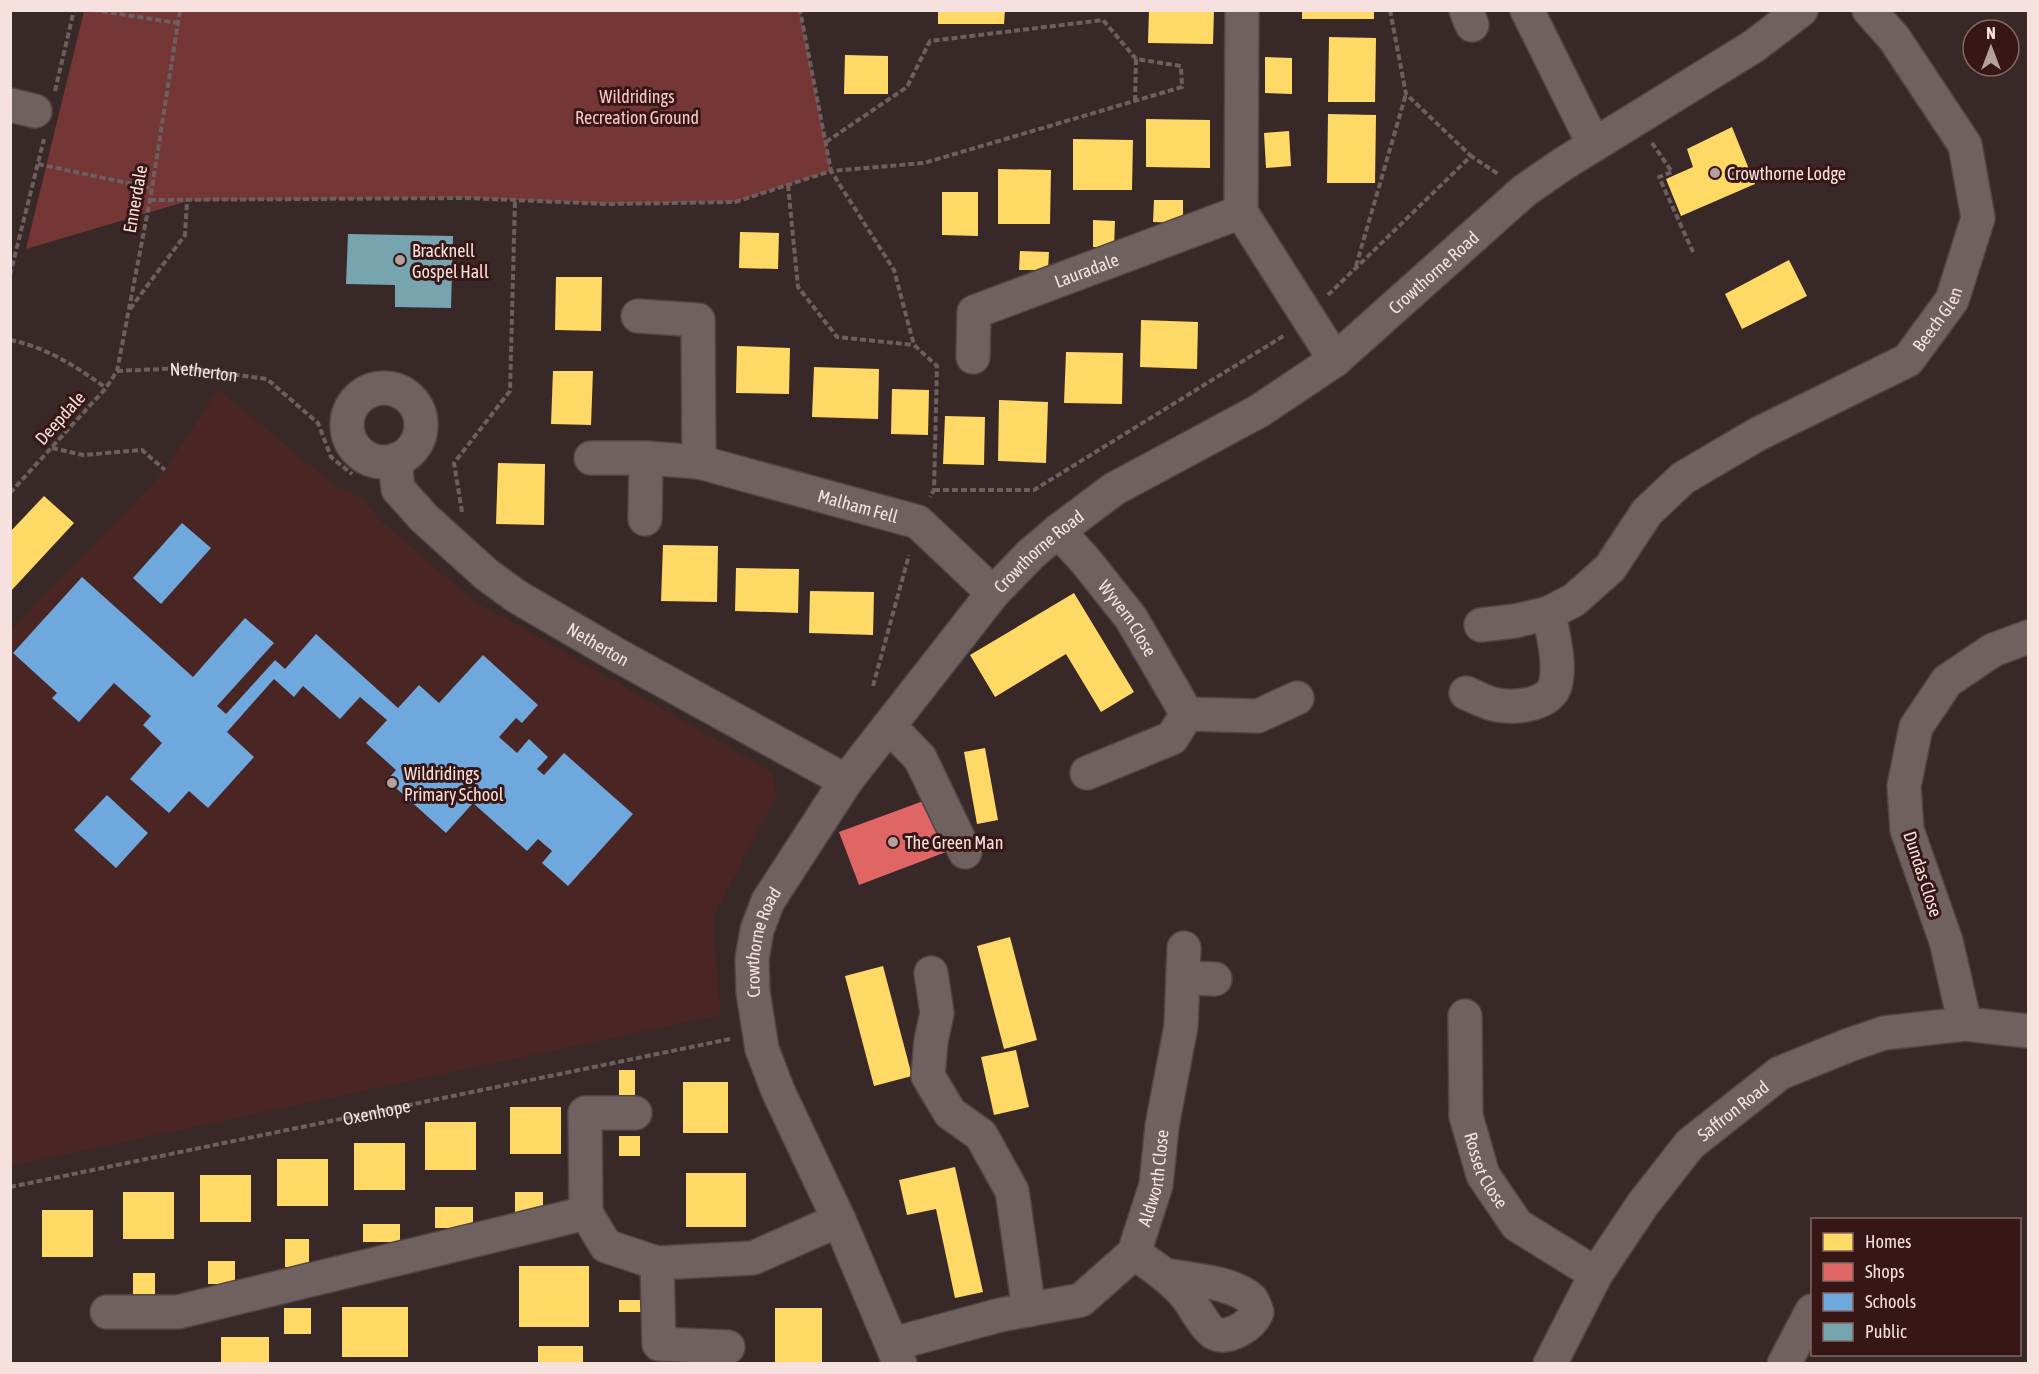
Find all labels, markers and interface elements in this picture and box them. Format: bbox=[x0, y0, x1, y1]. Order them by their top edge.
north arrow bbox=[1961, 18, 2021, 78]
text: N bbox=[1986, 24, 1996, 42]
park label: Wildridings Recreation Ground bbox=[575, 86, 699, 128]
place label: Crowthorne Lodge bbox=[1727, 163, 1846, 184]
street label: Ennerdale bbox=[119, 164, 151, 234]
marker: Crowthorne Lodge bbox=[1708, 166, 1722, 180]
street label: Crowthorne Road bbox=[1384, 226, 1483, 318]
place label: Bracknell Gospel Hall bbox=[412, 240, 489, 282]
street label: Lauradale bbox=[1051, 248, 1121, 292]
marker: Bracknell Gospel Hall bbox=[393, 253, 407, 267]
street label: Beech Glen bbox=[1908, 284, 1966, 355]
street label: Netherton bbox=[169, 357, 239, 385]
street label: Deepdale bbox=[31, 387, 89, 449]
street label: Malham Fell bbox=[815, 485, 901, 527]
street label: Crowthorne Road bbox=[989, 505, 1088, 597]
street label: Wyvern Close bbox=[1094, 576, 1161, 660]
street label: Netherton bbox=[563, 618, 633, 670]
place label: Wildridings Primary School bbox=[404, 763, 504, 805]
marker: Wildridings Primary School bbox=[385, 776, 399, 790]
street label: Dundas Close bbox=[1899, 828, 1947, 920]
place label: The Green Man bbox=[905, 832, 1003, 853]
marker: The Green Man bbox=[886, 835, 900, 849]
street label: Crowthorne Road bbox=[741, 883, 785, 999]
street label: Saffron Road bbox=[1693, 1076, 1773, 1145]
street label: Oxenhope bbox=[341, 1095, 412, 1129]
street label: Aldworth Close bbox=[1133, 1129, 1172, 1229]
street label: Rosset Close bbox=[1461, 1130, 1513, 1212]
legend bbox=[1811, 1218, 2021, 1356]
text: Homes bbox=[1865, 1231, 1911, 1252]
text: Shops bbox=[1865, 1261, 1905, 1282]
text: Schools bbox=[1865, 1291, 1916, 1312]
text: Public bbox=[1865, 1321, 1907, 1342]

